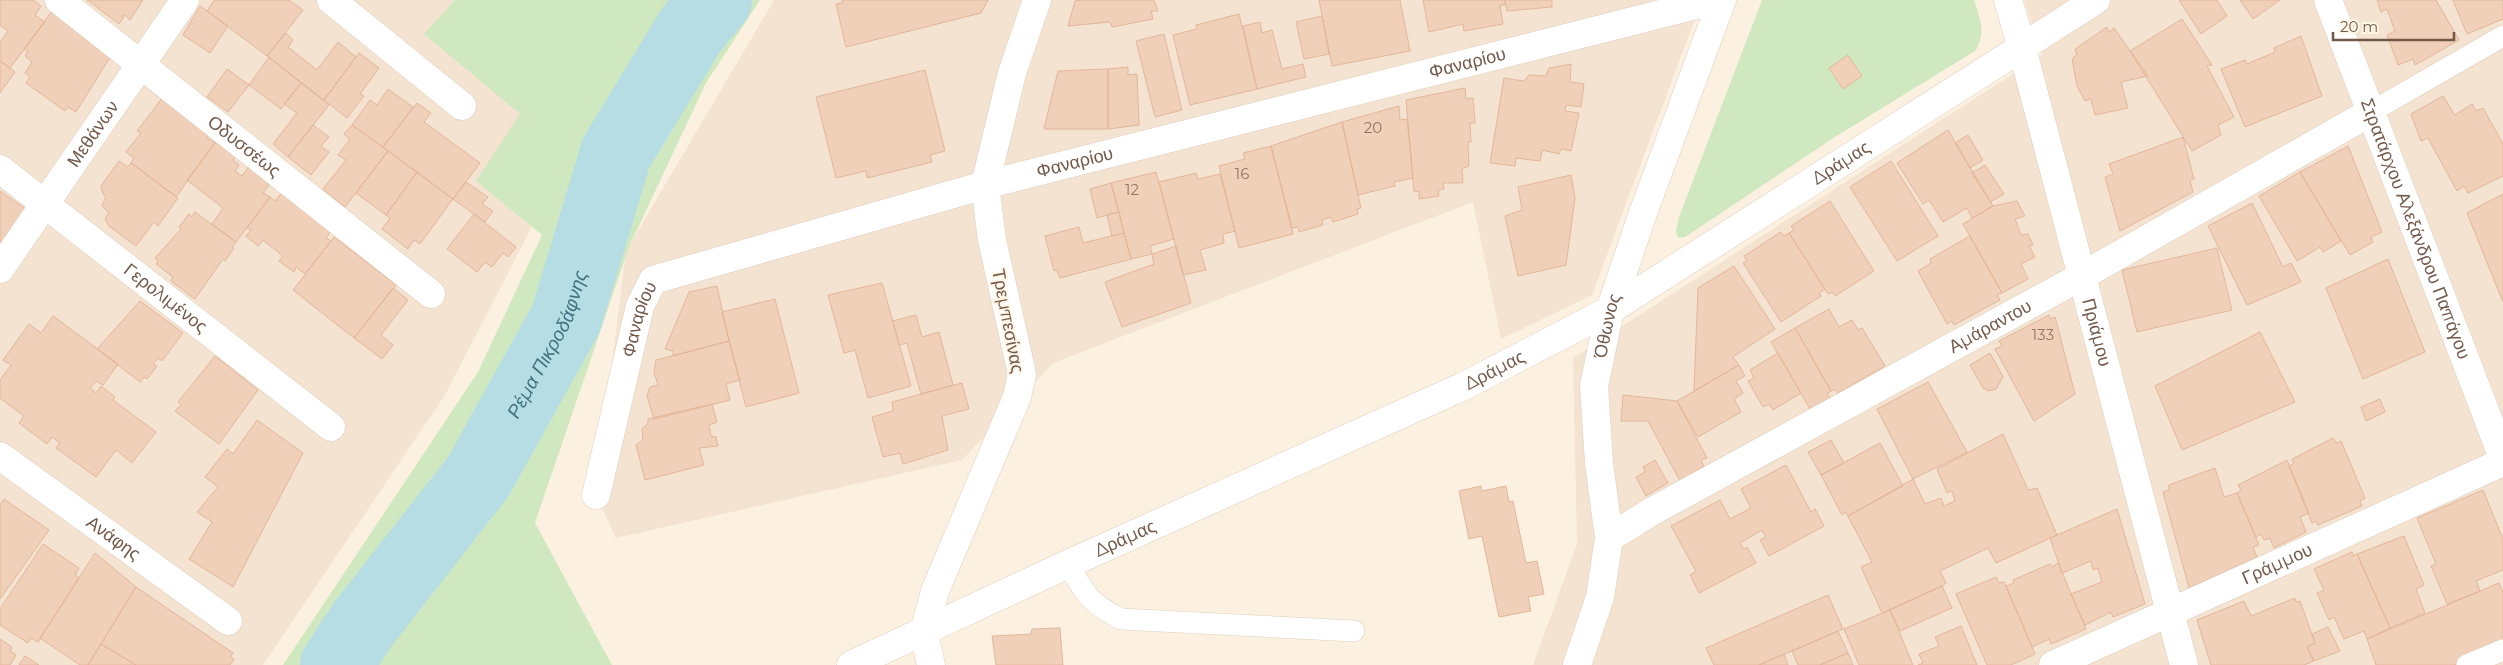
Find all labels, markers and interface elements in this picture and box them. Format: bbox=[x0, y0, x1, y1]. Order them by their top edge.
scale bar bbox=[2333, 10, 2454, 42]
text: 20 m bbox=[2340, 17, 2378, 36]
street label: Φαναρίου bbox=[1427, 43, 1508, 83]
street label: Στρατάρχου Αλεξάνδρου Παπάγου bbox=[2356, 96, 2475, 362]
street label: Μεθάνων bbox=[62, 97, 123, 171]
street label: Οδυσσέως bbox=[203, 111, 285, 182]
house number: 20 bbox=[1364, 118, 1382, 137]
street label: Δράμας bbox=[1808, 136, 1874, 189]
street label: Φαναρίου bbox=[1034, 142, 1115, 183]
house number: 16 bbox=[1235, 164, 1249, 183]
house number: 12 bbox=[1125, 180, 1139, 199]
street label: Γερολιμένος bbox=[119, 259, 212, 338]
water label: Ρέμα Πικροδάφνης bbox=[502, 267, 592, 422]
street label: Τρεμπεσίνας bbox=[987, 267, 1029, 375]
street label: Φαναρίου bbox=[617, 278, 662, 359]
street label: Όθωνος bbox=[1589, 290, 1626, 361]
street label: Αμάραντου bbox=[1945, 295, 2035, 358]
street label: Πριάμου bbox=[2077, 296, 2116, 369]
house number: 133 bbox=[2032, 325, 2054, 344]
street label: Δράμας bbox=[1461, 345, 1529, 395]
street label: Ανάφης bbox=[82, 511, 145, 565]
street label: Δράμας bbox=[1091, 515, 1160, 562]
street label: Γράμμου bbox=[2239, 538, 2316, 589]

